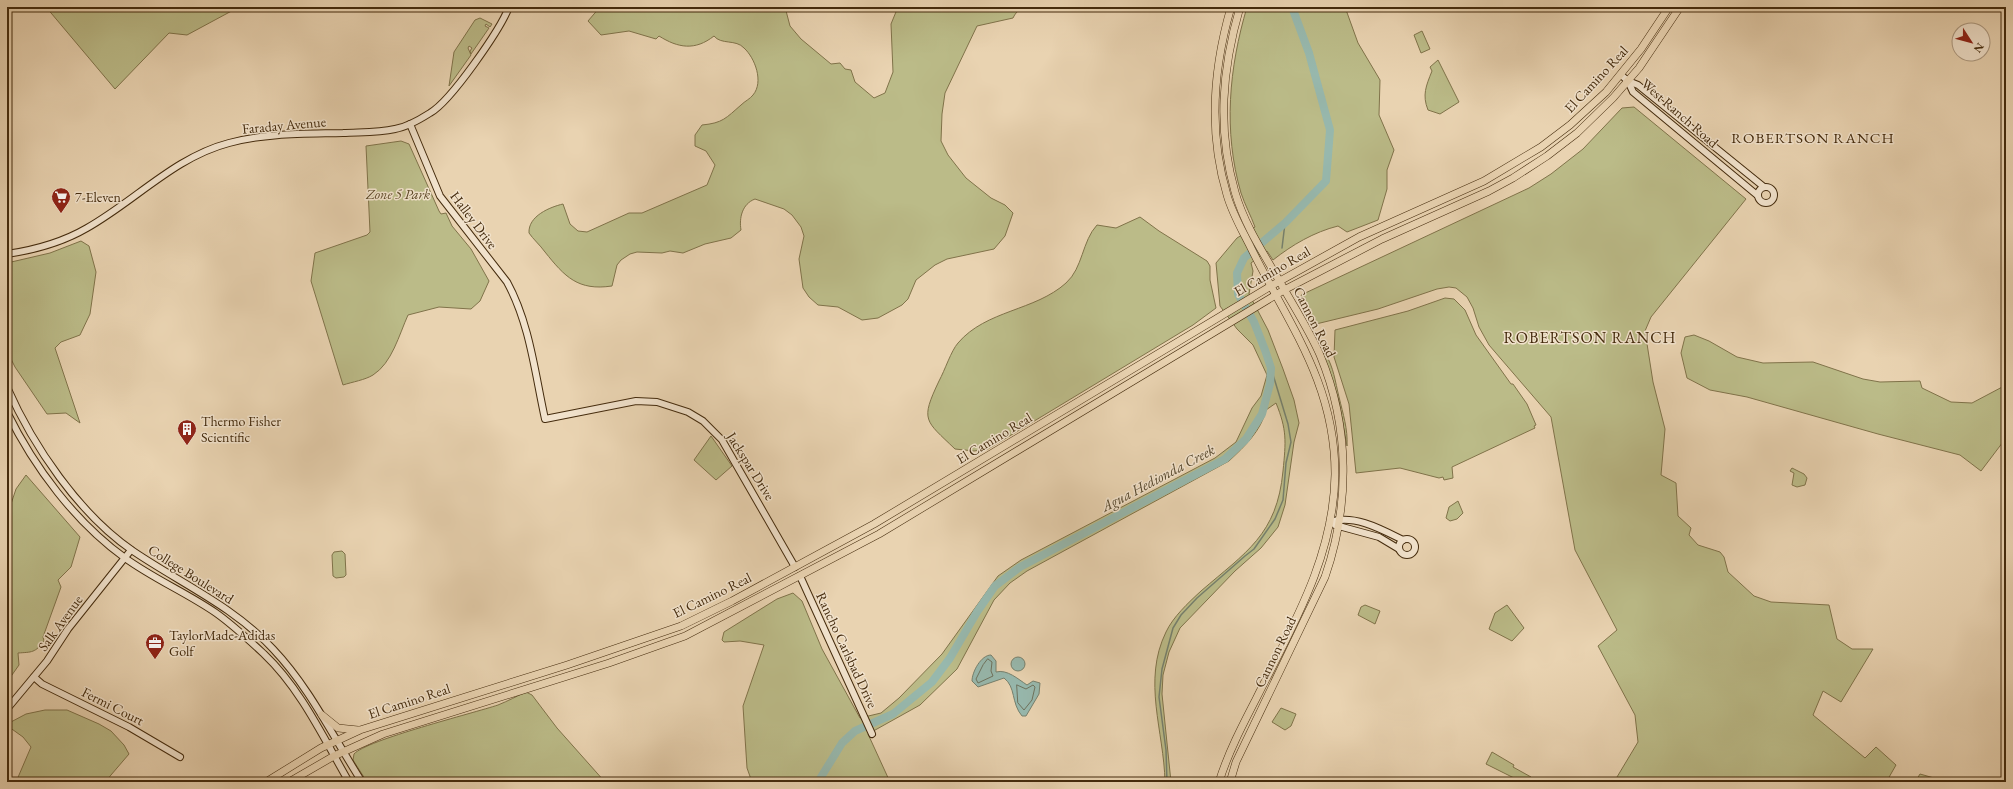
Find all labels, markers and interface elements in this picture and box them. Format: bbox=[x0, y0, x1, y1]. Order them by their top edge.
north arrow bbox=[1951, 22, 1991, 62]
text: N bbox=[1971, 40, 1987, 56]
street label: El Camino Real bbox=[1560, 41, 1632, 116]
street label: West Ranch Road bbox=[1638, 75, 1723, 152]
street label: Faraday Avenue bbox=[241, 112, 327, 138]
district label: ROBERTSON RANCH bbox=[1731, 128, 1895, 147]
park label: Zone 5 Park bbox=[365, 185, 431, 203]
supermarket icon: 7-Eleven bbox=[50, 186, 72, 214]
street label: Halley Drive bbox=[446, 187, 502, 253]
place label: 7-Eleven bbox=[75, 188, 122, 206]
street label: El Camino Real bbox=[1231, 242, 1314, 300]
street label: Cannon Road bbox=[1290, 284, 1341, 361]
district label: ROBERTSON RANCH bbox=[1503, 327, 1677, 348]
street label: El Camino Real bbox=[953, 408, 1036, 468]
place label: Thermo Fisher Scientific bbox=[201, 412, 281, 446]
building icon: Thermo Fisher Scientific bbox=[176, 418, 198, 446]
street label: Jackspar Drive bbox=[722, 428, 779, 504]
water label: Agua Hedionda Creek bbox=[1097, 440, 1218, 516]
street label: College Boulevard bbox=[145, 540, 238, 608]
street label: El Camino Real bbox=[670, 568, 755, 622]
street label: Rancho Carlsbad Drive bbox=[812, 589, 882, 711]
street label: Salk Avenue bbox=[34, 591, 87, 655]
street label: Cannon Road bbox=[1250, 613, 1300, 690]
place label: TaylorMade-Adidas Golf bbox=[169, 626, 276, 660]
office icon: TaylorMade-Adidas Golf bbox=[144, 632, 166, 660]
street label: El Camino Real bbox=[366, 679, 453, 723]
street label: Fermi Court bbox=[79, 683, 148, 730]

